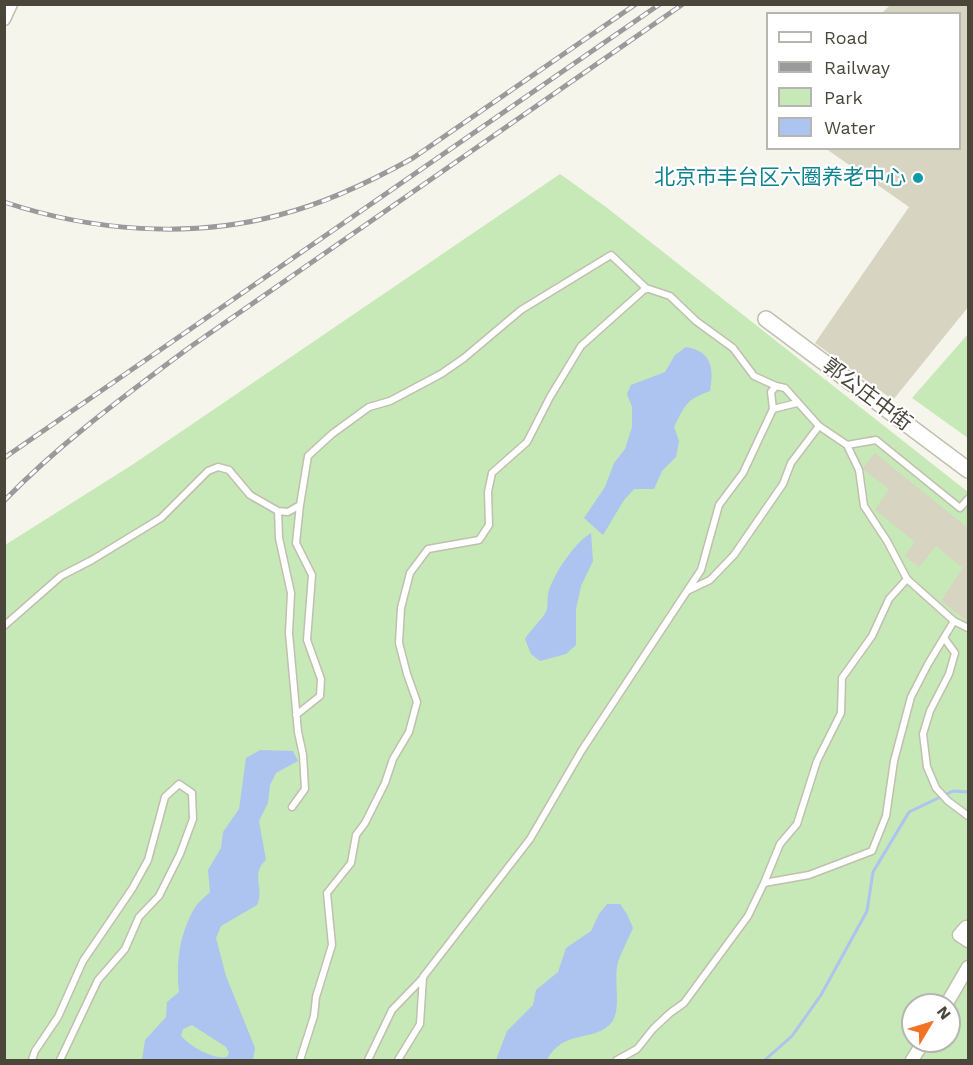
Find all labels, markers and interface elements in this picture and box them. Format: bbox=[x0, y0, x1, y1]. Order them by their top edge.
legend bbox=[766, 12, 961, 150]
text: Road bbox=[824, 27, 868, 48]
text: Railway bbox=[824, 57, 890, 78]
text: Park bbox=[824, 87, 863, 108]
text: Water bbox=[824, 117, 876, 138]
place label: 北京市丰台区六圈养老中心 bbox=[654, 165, 906, 191]
marker: 北京市丰台区六圈养老中心 bbox=[911, 171, 925, 185]
street label: 郭公庄中街 bbox=[817, 353, 917, 437]
north arrow bbox=[901, 993, 961, 1053]
text: N bbox=[933, 1002, 955, 1023]

